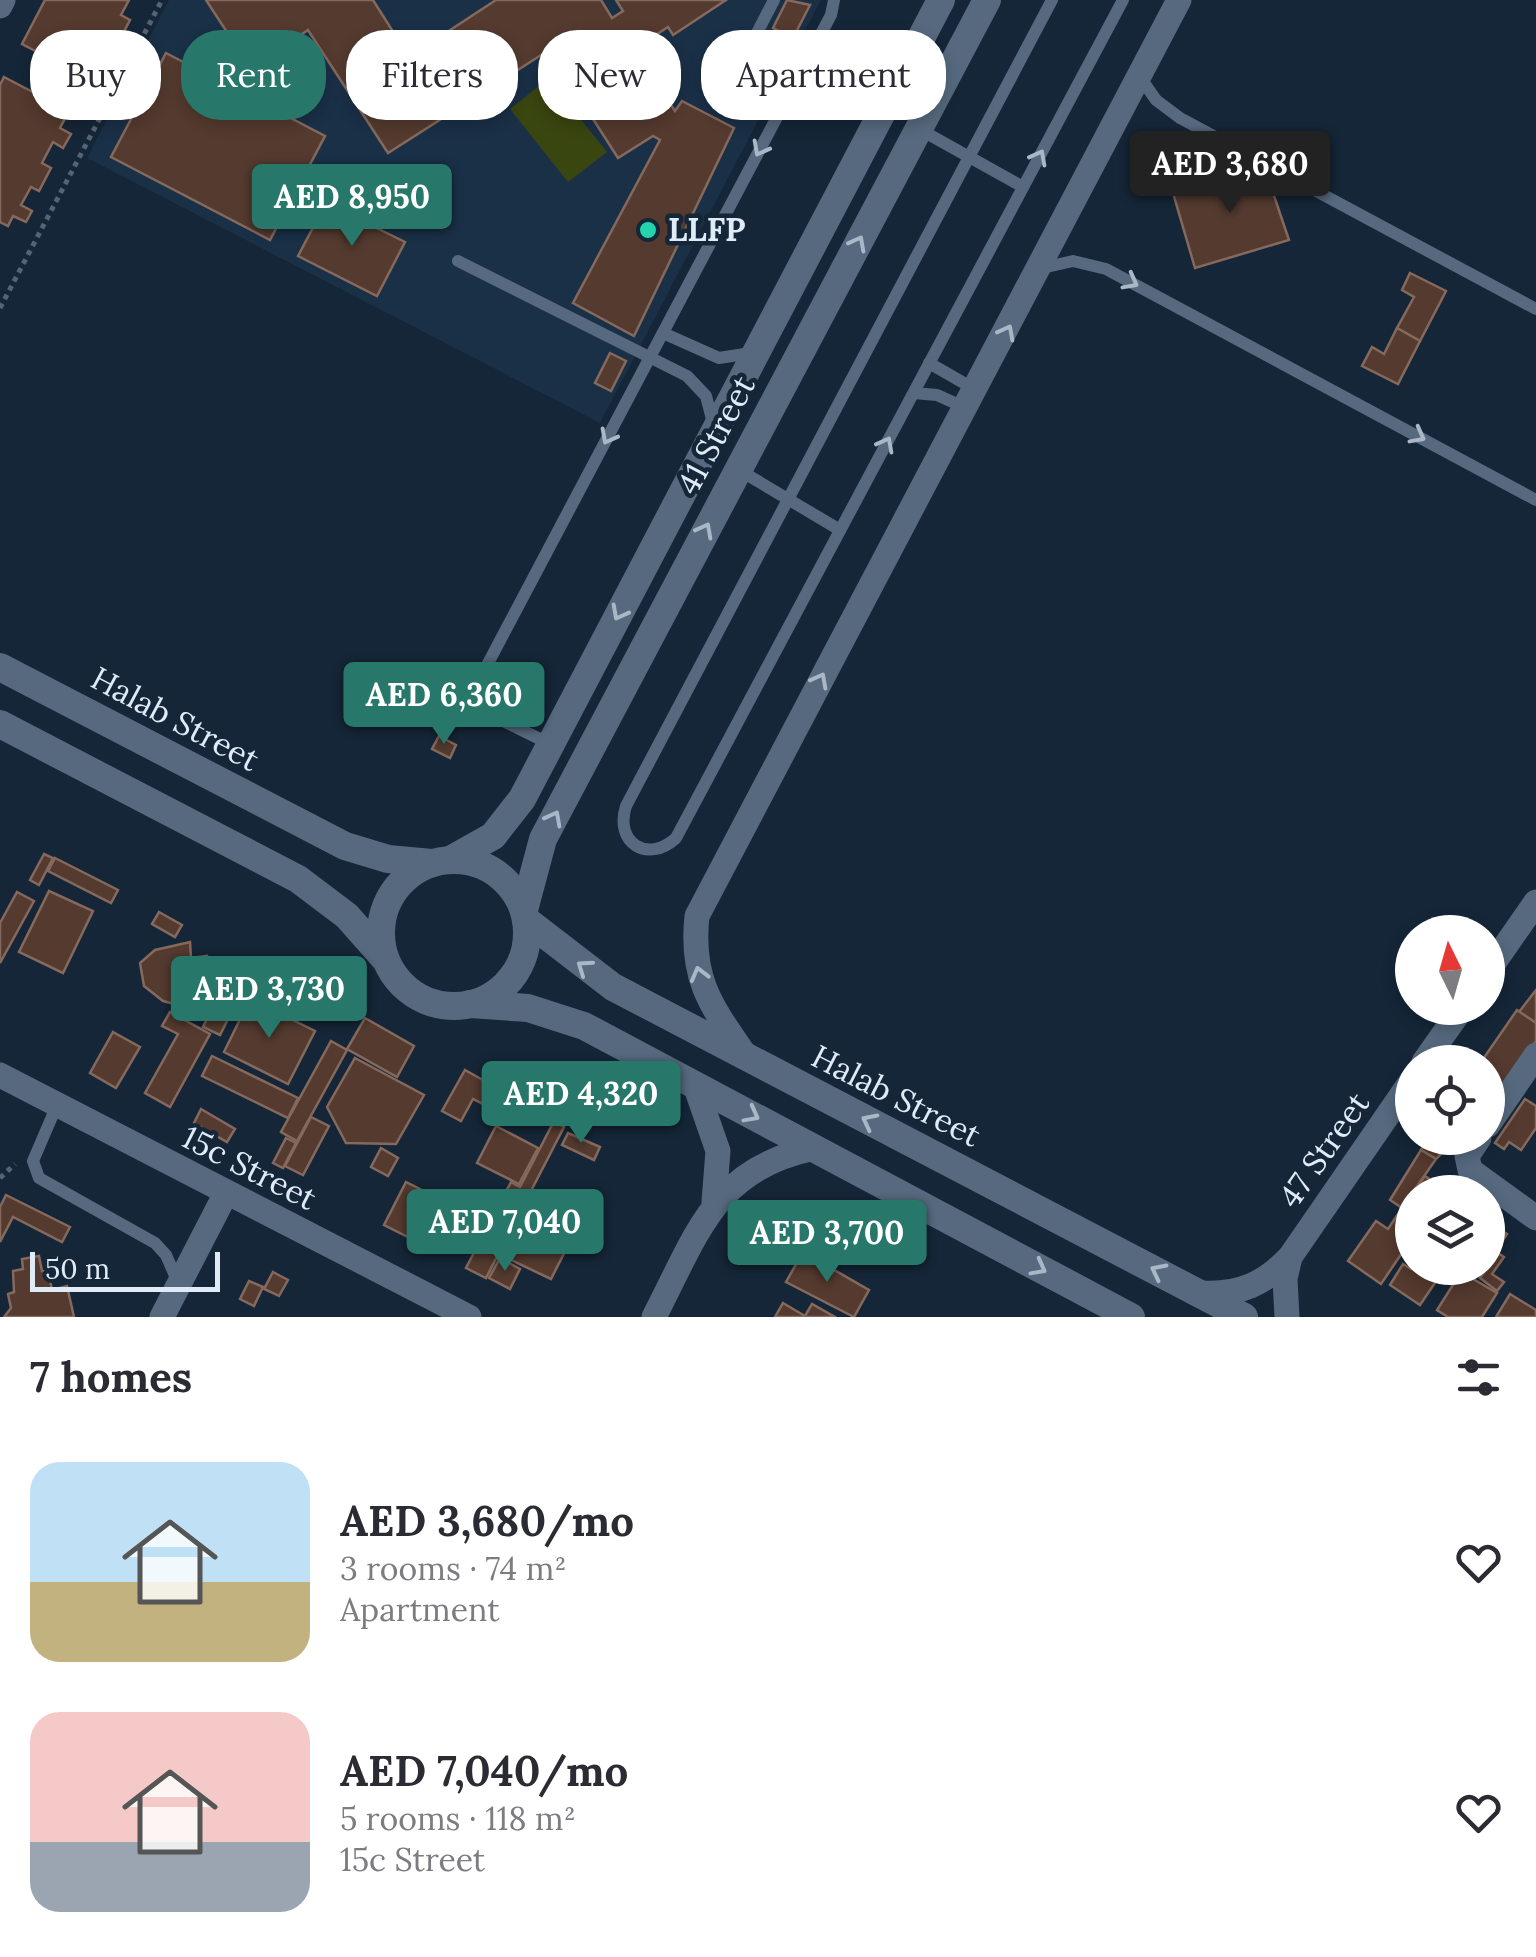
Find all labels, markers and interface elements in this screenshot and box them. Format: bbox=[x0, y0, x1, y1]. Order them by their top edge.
chip: Buy bbox=[30, 30, 161, 120]
chip: Rent bbox=[181, 30, 326, 120]
chip: Filters bbox=[346, 30, 518, 120]
chip: New bbox=[538, 30, 681, 120]
chip: Apartment bbox=[701, 30, 946, 120]
pin: AED 3,680 bbox=[1116, 131, 1344, 216]
one-way arrow bbox=[753, 139, 772, 157]
text: AED 3,680 bbox=[1151, 143, 1309, 184]
one-way arrow bbox=[1027, 150, 1046, 168]
pin: AED 8,950 bbox=[238, 164, 466, 249]
text: AED 8,950 bbox=[274, 176, 430, 217]
place label: LLFP bbox=[668, 209, 745, 250]
marker: LLFP bbox=[637, 219, 659, 241]
one-way arrow bbox=[846, 236, 865, 254]
one-way arrow bbox=[1121, 270, 1139, 289]
one-way arrow bbox=[994, 324, 1014, 342]
street label: 41 Street bbox=[667, 368, 764, 501]
one-way arrow bbox=[1407, 424, 1425, 443]
one-way arrow bbox=[601, 426, 620, 444]
one-way arrow bbox=[874, 437, 893, 455]
one-way arrow bbox=[693, 523, 712, 541]
one-way arrow bbox=[612, 603, 631, 621]
street label: Halab Street bbox=[84, 657, 267, 780]
pin: AED 6,360 bbox=[330, 662, 558, 747]
one-way arrow bbox=[808, 672, 827, 690]
text: AED 6,360 bbox=[365, 674, 523, 715]
one-way arrow bbox=[542, 810, 561, 828]
north arrow bbox=[1395, 915, 1505, 1025]
map controls bbox=[1395, 915, 1505, 1285]
pin: AED 3,730 bbox=[155, 956, 383, 1041]
one-way arrow bbox=[576, 961, 595, 979]
one-way arrow bbox=[690, 965, 711, 983]
text: AED 3,730 bbox=[193, 968, 345, 1009]
street label: Halab Street bbox=[805, 1035, 988, 1156]
button: locate bbox=[1395, 1045, 1505, 1155]
pin: AED 4,320 bbox=[467, 1061, 695, 1146]
text: AED 4,320 bbox=[504, 1073, 658, 1114]
street label: 47 Street bbox=[1269, 1084, 1378, 1215]
one-way arrow bbox=[742, 1103, 760, 1122]
one-way arrow bbox=[862, 1114, 880, 1133]
street label: 15c Street bbox=[175, 1116, 324, 1219]
button: layers bbox=[1395, 1175, 1505, 1285]
pin: AED 7,040 bbox=[391, 1189, 619, 1274]
pin: AED 3,700 bbox=[713, 1200, 941, 1285]
text: AED 7,040 bbox=[429, 1201, 581, 1242]
text: AED 3,700 bbox=[750, 1212, 904, 1253]
scale bar bbox=[30, 1247, 220, 1292]
text: 50 m bbox=[45, 1251, 110, 1287]
one-way arrow bbox=[1028, 1256, 1046, 1275]
one-way arrow bbox=[1151, 1264, 1169, 1283]
text: 7 homes bbox=[30, 1350, 192, 1404]
icon: filters bbox=[1451, 1350, 1506, 1405]
text: AED 3,680/mo bbox=[340, 1494, 634, 1548]
icon: home bbox=[110, 1502, 230, 1622]
icon: heart bbox=[1451, 1535, 1506, 1590]
text: 3 rooms · 74 m² bbox=[340, 1548, 567, 1589]
text: Apartment bbox=[340, 1589, 500, 1630]
text: AED 7,040/mo bbox=[340, 1744, 628, 1798]
icon: home bbox=[110, 1752, 230, 1872]
icon: heart bbox=[1451, 1785, 1506, 1840]
text: 5 rooms · 118 m² bbox=[340, 1798, 576, 1839]
text: 15c Street bbox=[340, 1839, 485, 1880]

